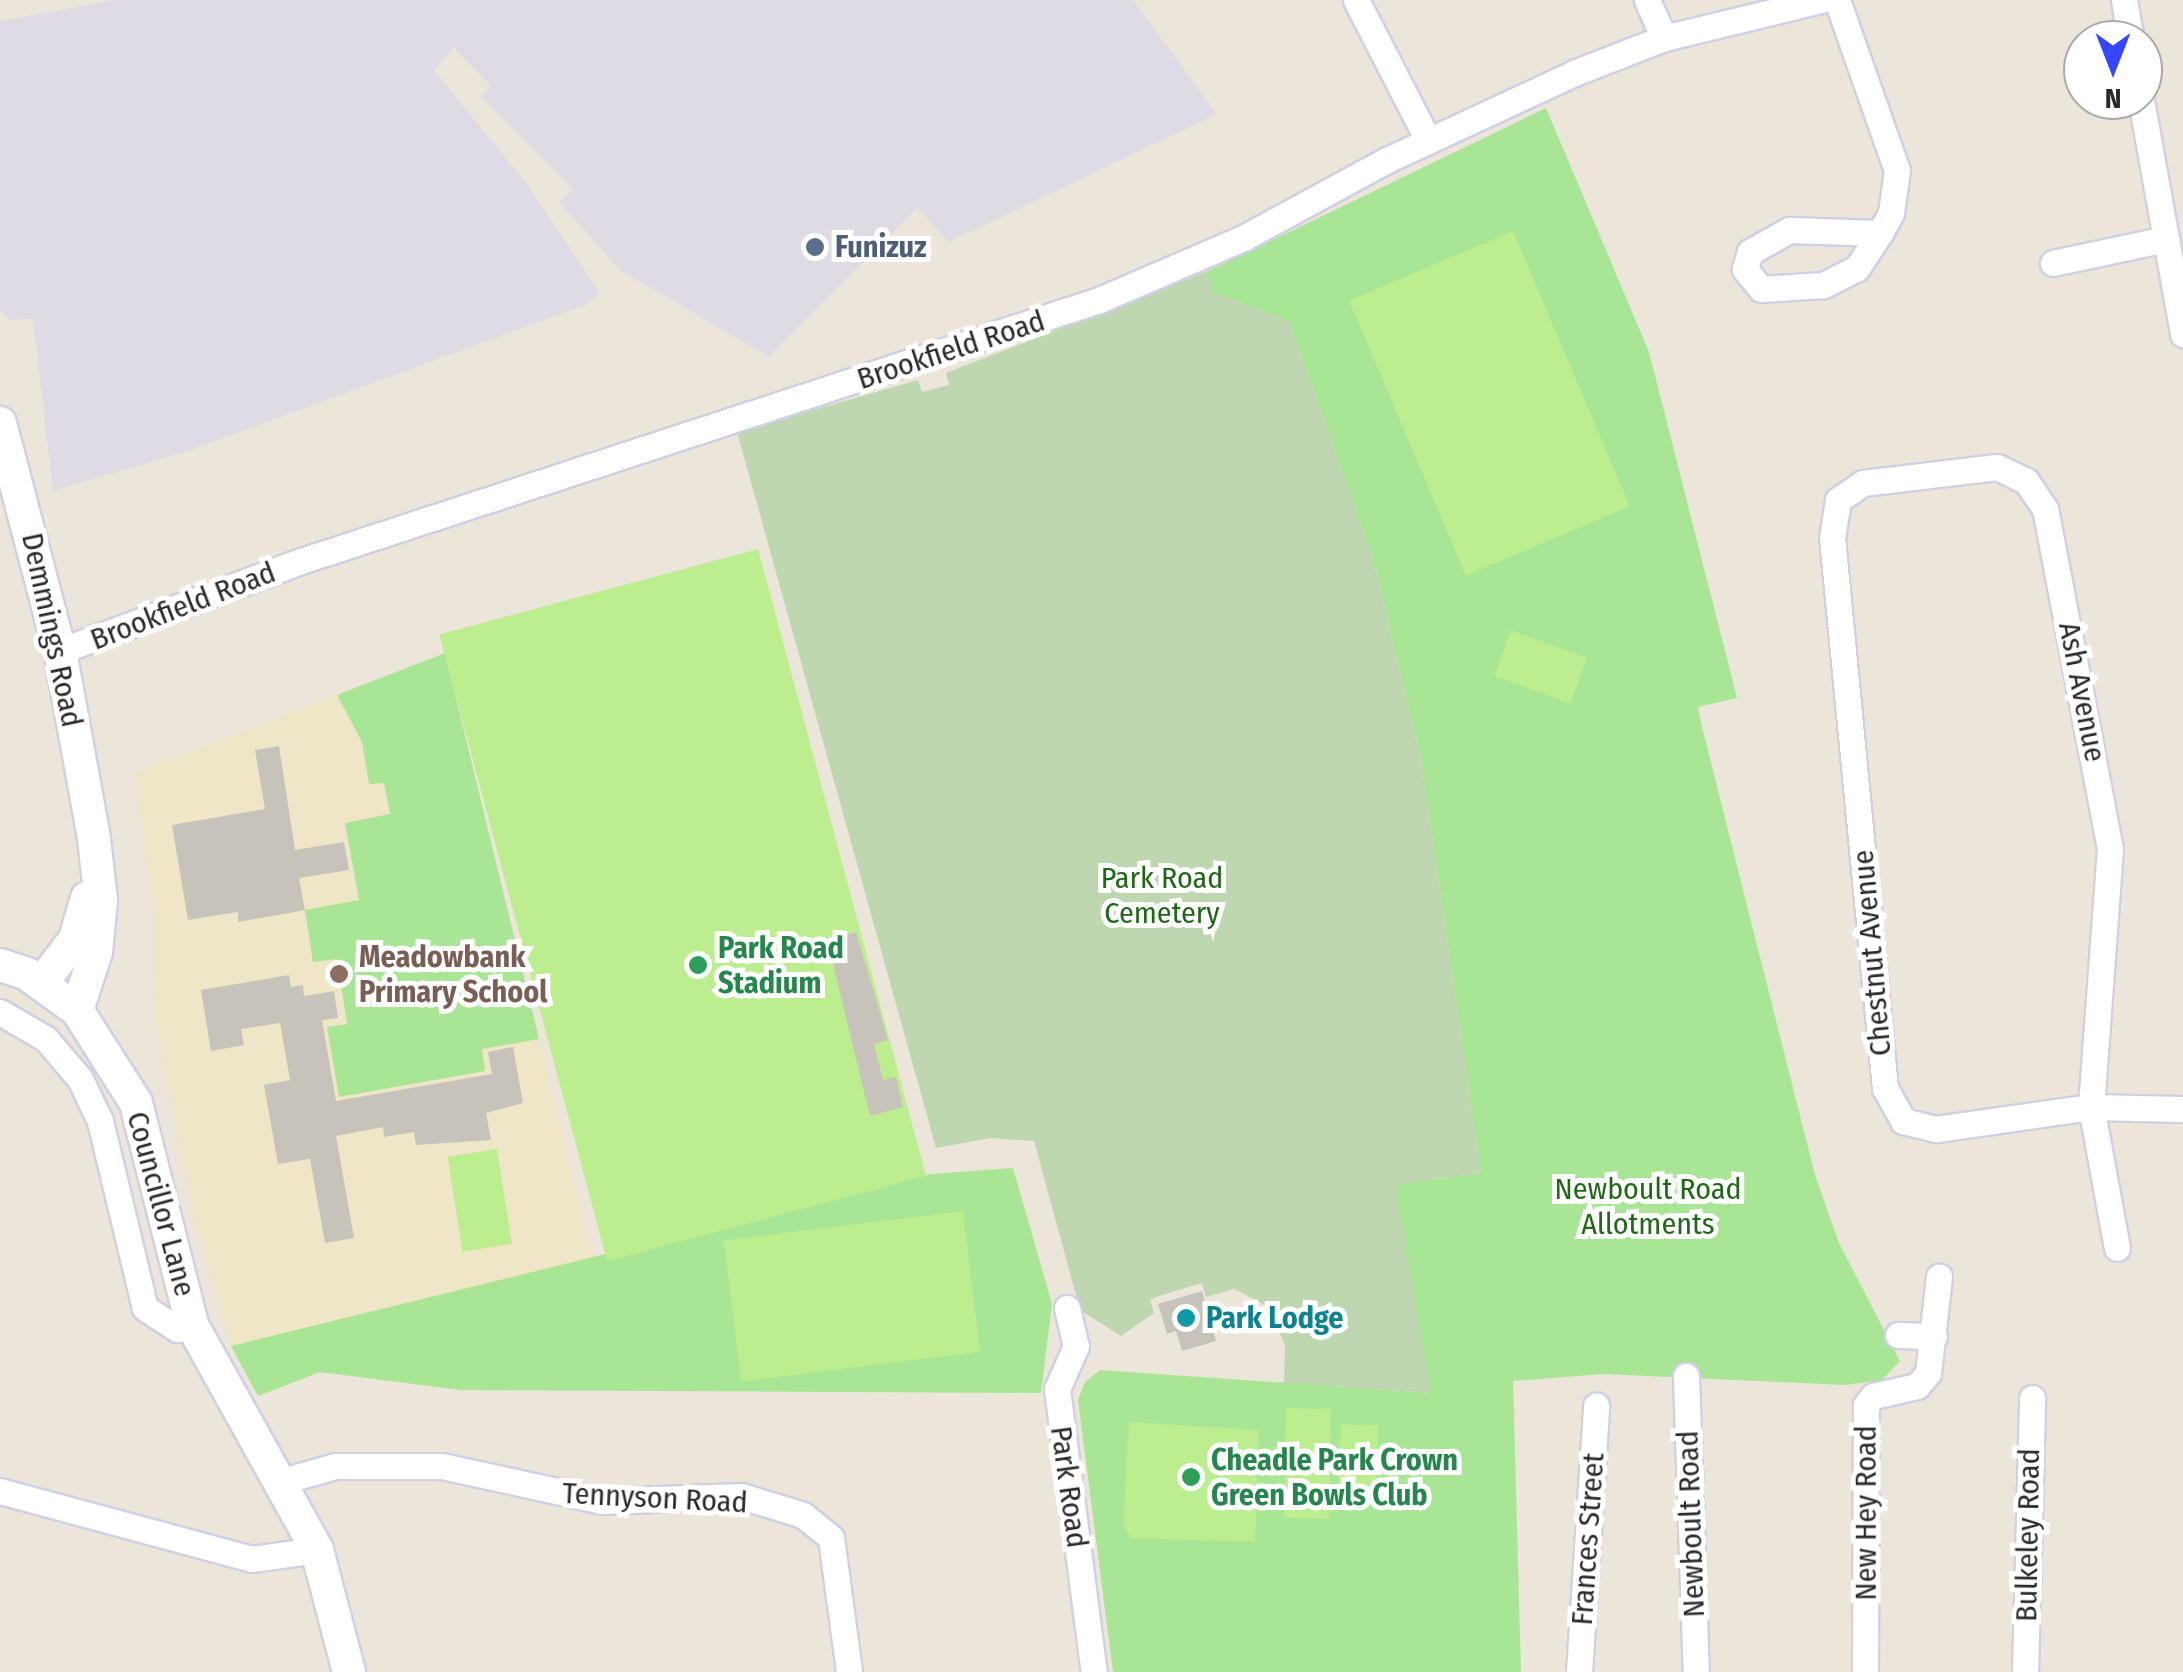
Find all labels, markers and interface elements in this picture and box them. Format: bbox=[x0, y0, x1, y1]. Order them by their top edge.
north arrow bbox=[2063, 20, 2163, 120]
text: N bbox=[2105, 82, 2121, 115]
place label: Funizuz bbox=[835, 229, 927, 265]
marker: Funizuz bbox=[804, 236, 826, 258]
street label: Brookfield Road bbox=[853, 303, 1049, 397]
street label: Demmings Road bbox=[14, 530, 90, 730]
street label: Brookfield Road bbox=[85, 554, 281, 658]
street label: Ash Avenue bbox=[2051, 619, 2113, 765]
street label: Chestnut Avenue bbox=[1845, 848, 1899, 1058]
park label: Park Road Cemetery bbox=[1101, 860, 1223, 930]
place label: Park Road Stadium bbox=[718, 930, 844, 1000]
place label: Meadowbank Primary School bbox=[359, 939, 547, 1010]
marker: Park Road Stadium bbox=[687, 954, 709, 976]
marker: Meadowbank Primary School bbox=[328, 963, 350, 985]
street label: Councillor Lane bbox=[119, 1108, 203, 1300]
park label: Newboult Road Allotments bbox=[1554, 1171, 1742, 1242]
place label: Park Lodge bbox=[1206, 1300, 1343, 1336]
marker: Park Lodge bbox=[1175, 1307, 1197, 1329]
street label: Park Road bbox=[1043, 1424, 1095, 1550]
street label: New Hey Road bbox=[1848, 1425, 1884, 1601]
street label: Newboult Road bbox=[1670, 1430, 1712, 1618]
place label: Cheadle Park Crown Green Bowls Club bbox=[1211, 1442, 1458, 1512]
street label: Bulkeley Road bbox=[2008, 1448, 2048, 1622]
street label: Frances Street bbox=[1564, 1452, 1612, 1626]
marker: Cheadle Park Crown Green Bowls Club bbox=[1180, 1466, 1202, 1488]
street label: Tennyson Road bbox=[562, 1475, 748, 1521]

